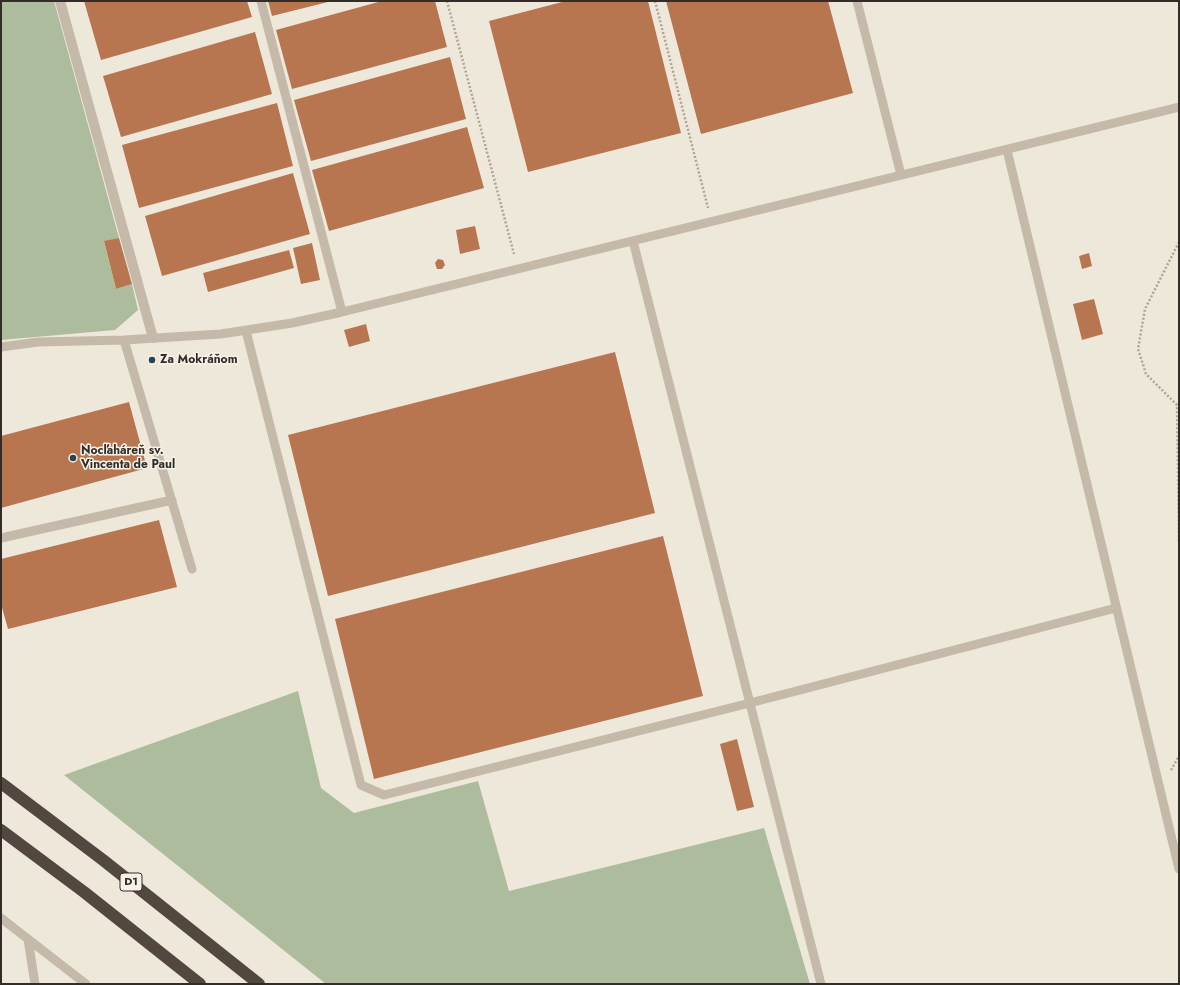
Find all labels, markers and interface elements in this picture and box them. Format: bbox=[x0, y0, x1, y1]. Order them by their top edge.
place label: Za Mokráňom bbox=[160, 353, 237, 367]
marker: Za Mokráňom bbox=[147, 355, 157, 365]
place label: Nocľaháreň sv. Vincenta de Paul bbox=[81, 444, 175, 472]
marker: Nocľaháreň sv. Vincenta de Paul bbox=[68, 453, 78, 463]
road number: D1 bbox=[120, 873, 142, 891]

